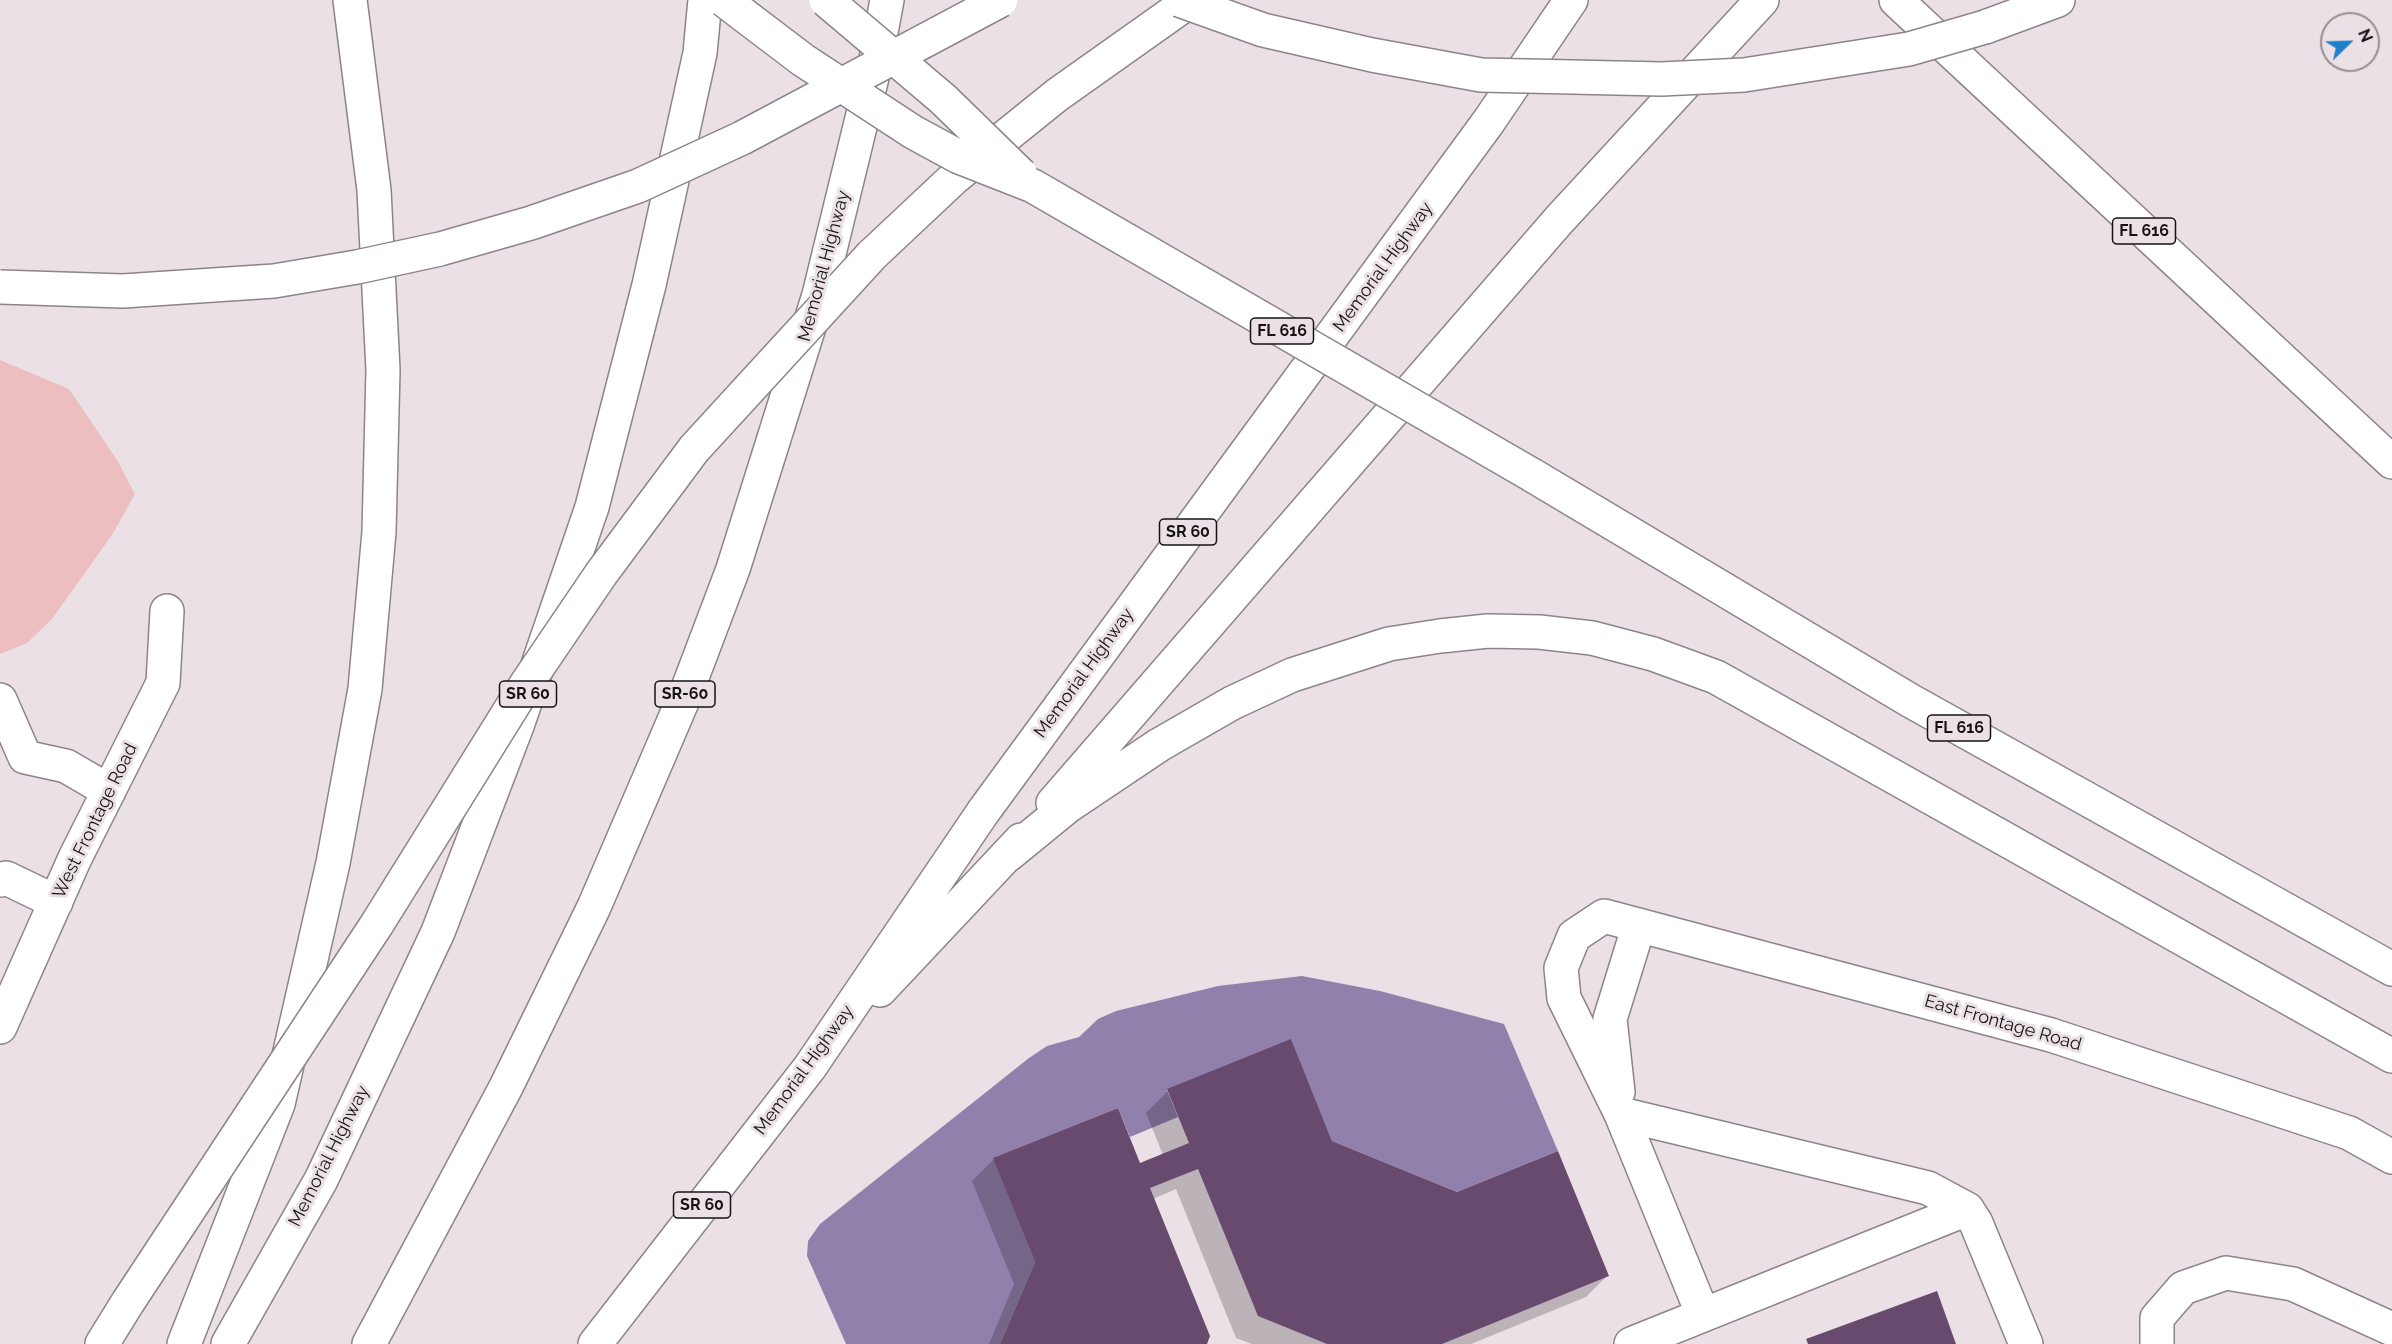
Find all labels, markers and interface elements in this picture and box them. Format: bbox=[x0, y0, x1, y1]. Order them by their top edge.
north arrow bbox=[2320, 12, 2380, 72]
text: N bbox=[2354, 26, 2376, 45]
street label: Memorial Highway bbox=[793, 188, 855, 344]
street label: Memorial Highway bbox=[1329, 198, 1437, 336]
road number: FL 616 bbox=[2112, 218, 2176, 244]
road number: FL 616 bbox=[1250, 318, 1314, 344]
road number: SR 60 bbox=[1160, 519, 1216, 545]
street label: Memorial Highway bbox=[1030, 604, 1138, 742]
road number: SR 60 bbox=[500, 681, 556, 707]
road number: SR-60 bbox=[655, 681, 715, 707]
road number: FL 616 bbox=[1928, 715, 1990, 741]
street label: West Frontage Road bbox=[48, 740, 142, 902]
street label: East Frontage Road bbox=[1922, 990, 2084, 1056]
street label: Memorial Highway bbox=[750, 1001, 858, 1139]
street label: Memorial Highway bbox=[284, 1082, 374, 1230]
road number: SR 60 bbox=[674, 1192, 730, 1218]

